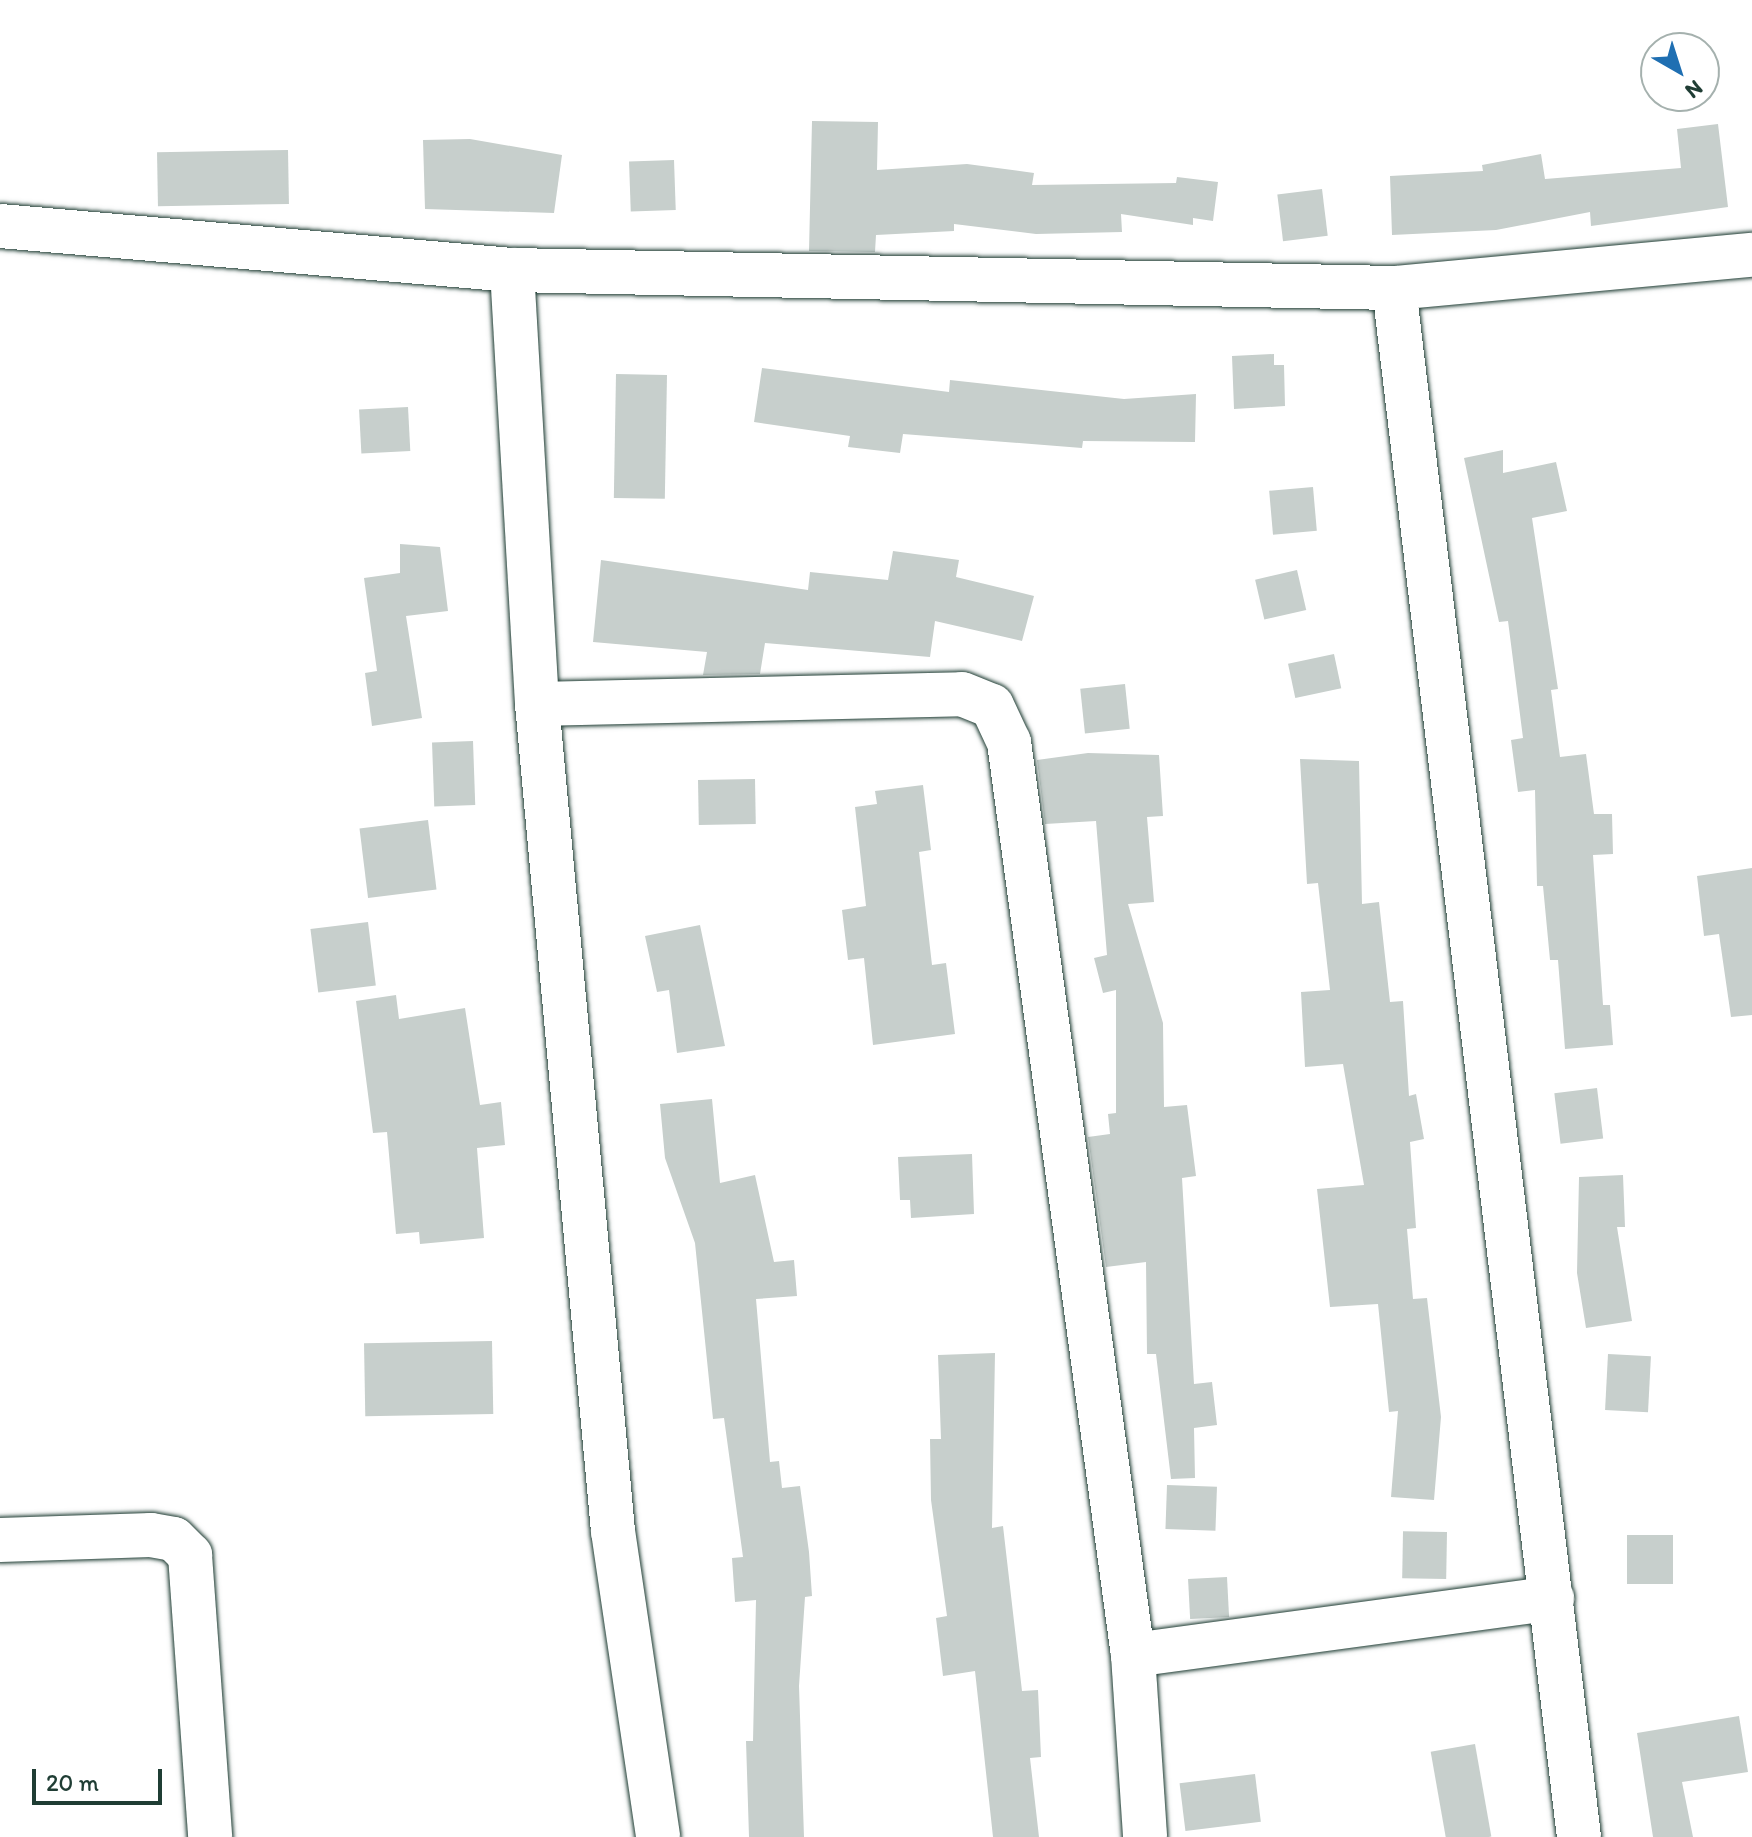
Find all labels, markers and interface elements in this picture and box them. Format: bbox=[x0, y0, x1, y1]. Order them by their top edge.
north arrow bbox=[1640, 32, 1720, 112]
text: N bbox=[1680, 74, 1708, 105]
scale bar bbox=[36, 1753, 166, 1803]
text: 20 m bbox=[46, 1768, 99, 1797]

